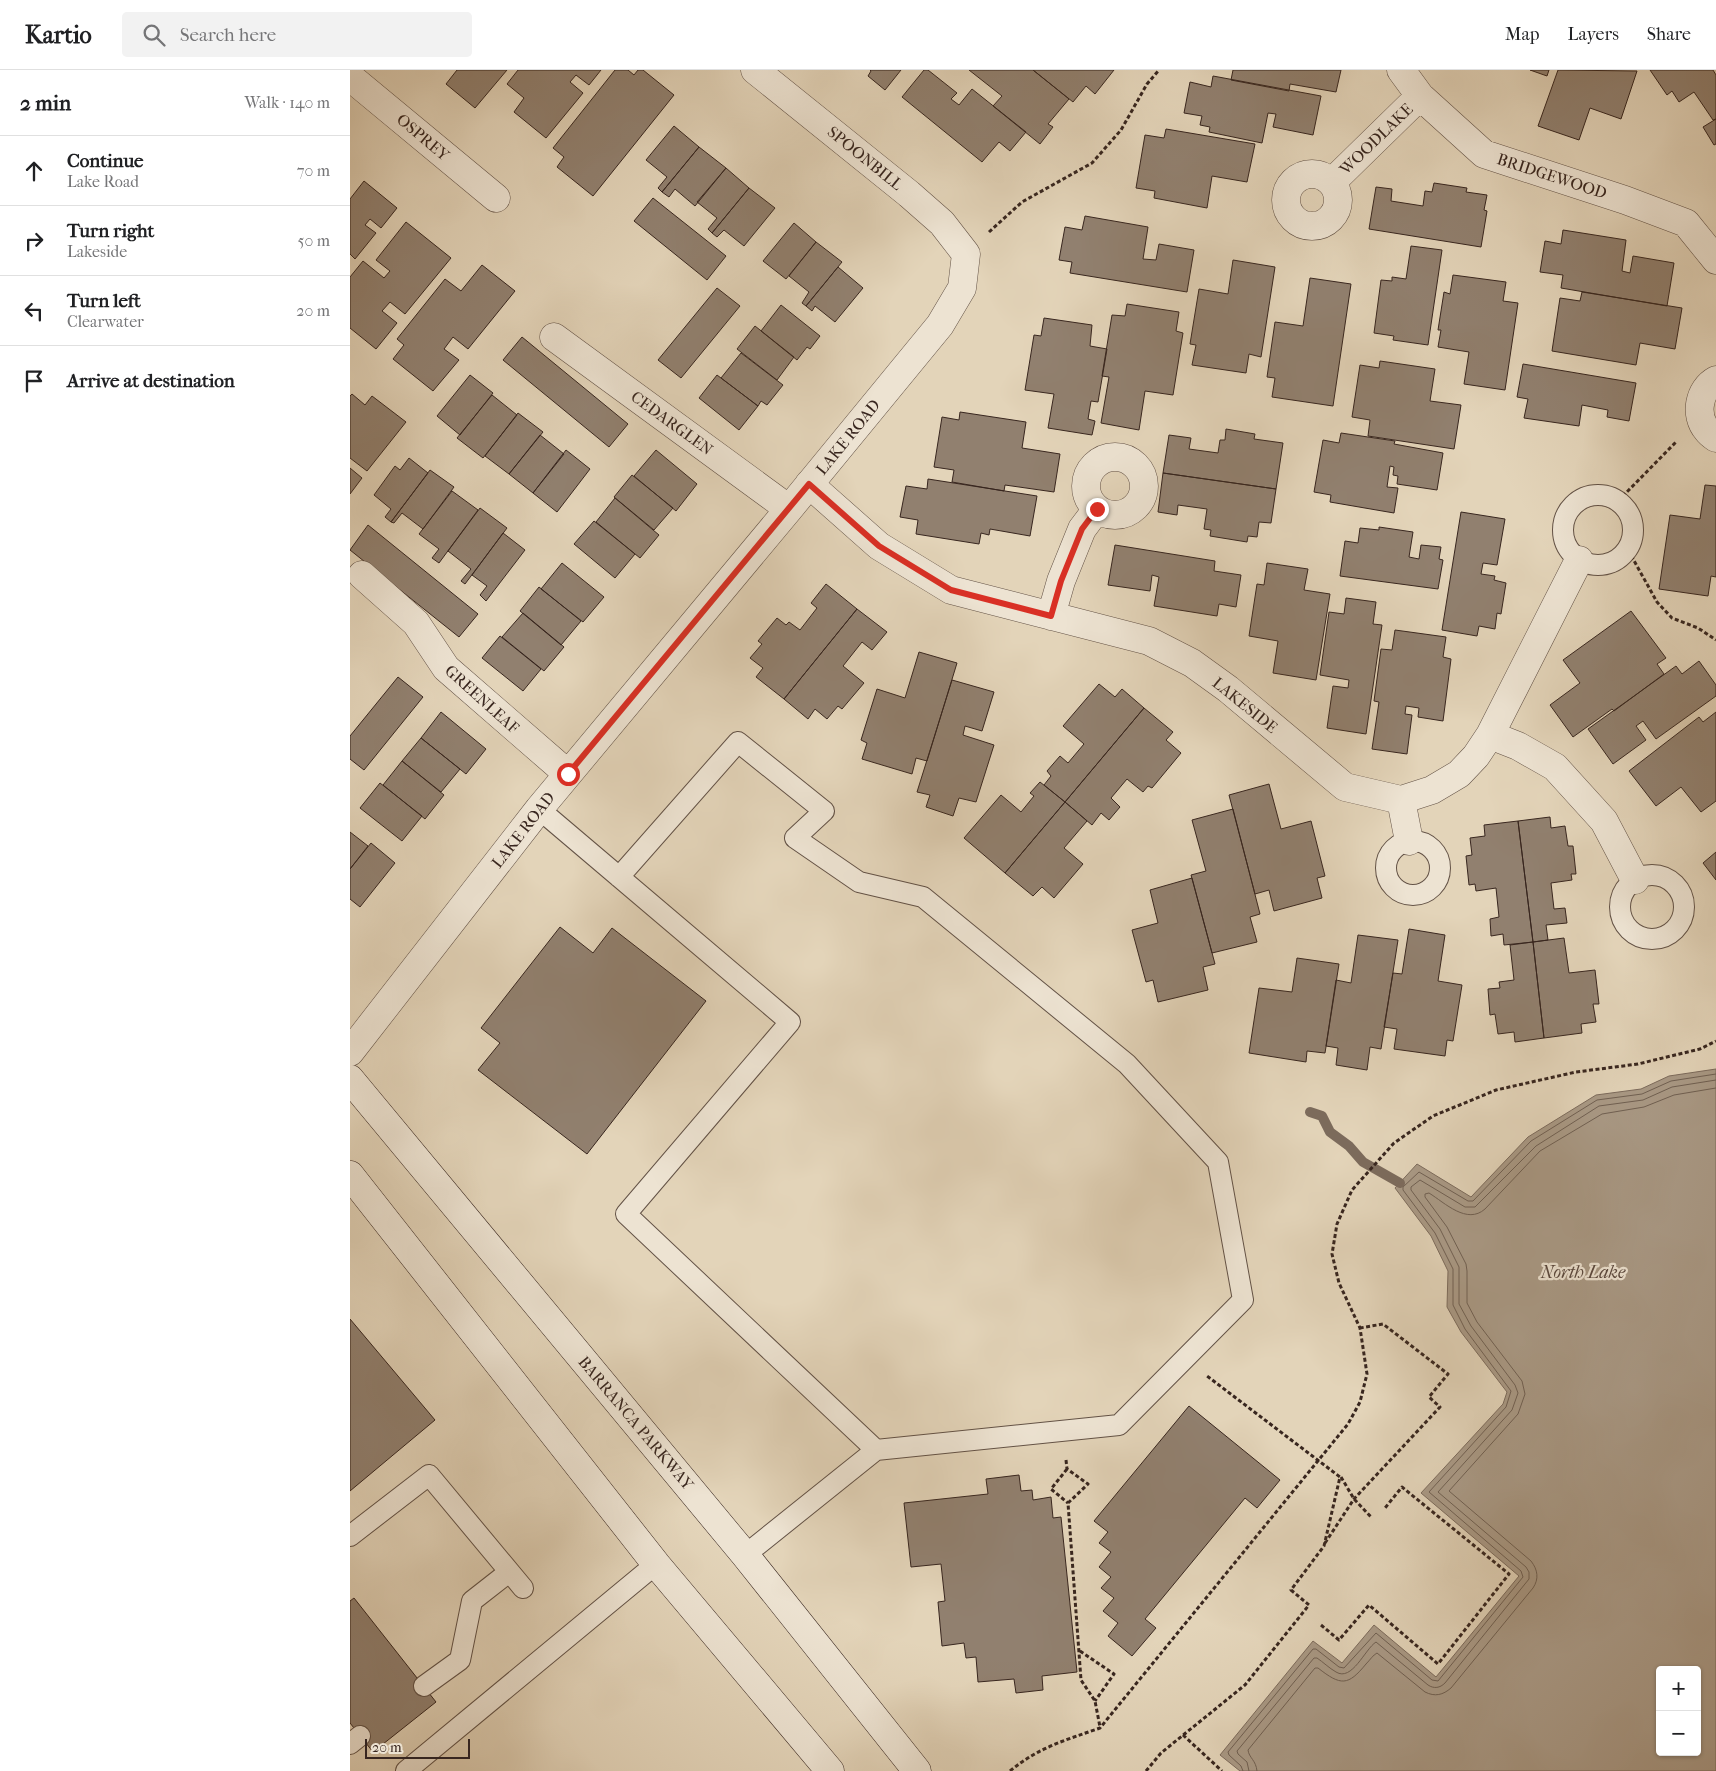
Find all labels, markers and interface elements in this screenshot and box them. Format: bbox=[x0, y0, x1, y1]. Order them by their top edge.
search box bbox=[122, 12, 472, 57]
text: Kartio bbox=[25, 21, 92, 49]
icon: search bbox=[140, 21, 168, 49]
text: Search here bbox=[180, 24, 276, 46]
text: Map bbox=[1505, 24, 1539, 45]
text: Layers bbox=[1567, 24, 1619, 45]
text: Share bbox=[1647, 24, 1691, 45]
text: 2 min bbox=[20, 91, 71, 115]
text: Walk · 140 m bbox=[245, 93, 330, 112]
street label: WOODLAKE bbox=[1335, 99, 1417, 179]
street label: OSPREY bbox=[393, 110, 454, 165]
street label: SPOONBILL bbox=[824, 122, 907, 194]
street label: BRIDGEWOOD bbox=[1495, 149, 1609, 203]
text: Continue bbox=[67, 150, 143, 172]
icon: ahead bbox=[20, 157, 48, 185]
text: 70 m bbox=[297, 161, 330, 180]
text: Lake Road bbox=[67, 172, 139, 191]
text: Turn right bbox=[67, 220, 154, 242]
icon: right bbox=[20, 227, 48, 255]
text: 50 m bbox=[298, 231, 330, 250]
text: Lakeside bbox=[67, 242, 127, 261]
text: Turn left bbox=[67, 290, 141, 312]
icon: left bbox=[20, 297, 48, 325]
text: 20 m bbox=[296, 301, 330, 320]
text: Clearwater bbox=[67, 312, 144, 331]
icon: arrive bbox=[20, 367, 48, 395]
text: Arrive at destination bbox=[67, 370, 235, 392]
street label: CEDARGLEN bbox=[627, 387, 717, 459]
street label: LAKE ROAD bbox=[812, 396, 884, 478]
route end bbox=[1086, 498, 1109, 521]
street label: GREENLEAF bbox=[441, 661, 523, 737]
street label: LAKESIDE bbox=[1209, 673, 1281, 737]
route start bbox=[557, 763, 580, 786]
street label: LAKE ROAD bbox=[487, 788, 559, 872]
water label: North Lake bbox=[1540, 1262, 1626, 1283]
street label: BARRANCA PARKWAY bbox=[574, 1352, 698, 1495]
map controls bbox=[1656, 1666, 1701, 1756]
button: + bbox=[1656, 1666, 1701, 1711]
button: − bbox=[1656, 1711, 1701, 1756]
scale bar bbox=[365, 1736, 470, 1759]
text: 20 m bbox=[372, 1739, 402, 1756]

